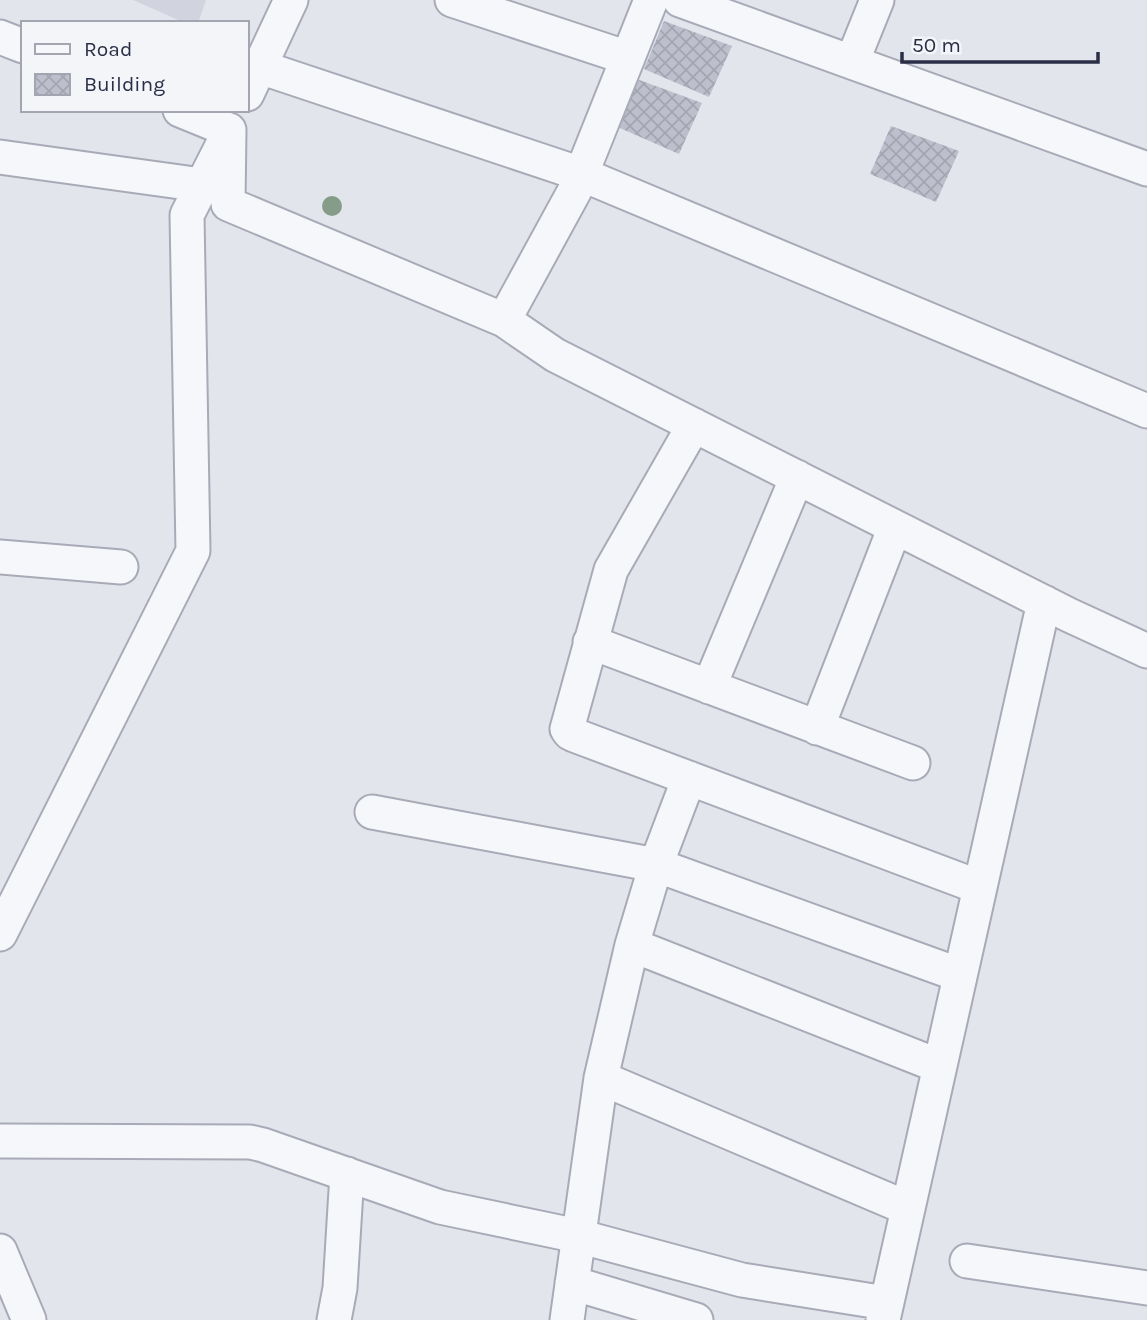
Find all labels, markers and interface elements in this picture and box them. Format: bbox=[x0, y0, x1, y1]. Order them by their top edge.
legend bbox=[21, 21, 248, 112]
scale bar bbox=[902, 21, 1098, 65]
text: 50 m bbox=[912, 33, 961, 57]
text: Road bbox=[84, 37, 132, 61]
text: Building bbox=[84, 72, 165, 96]

